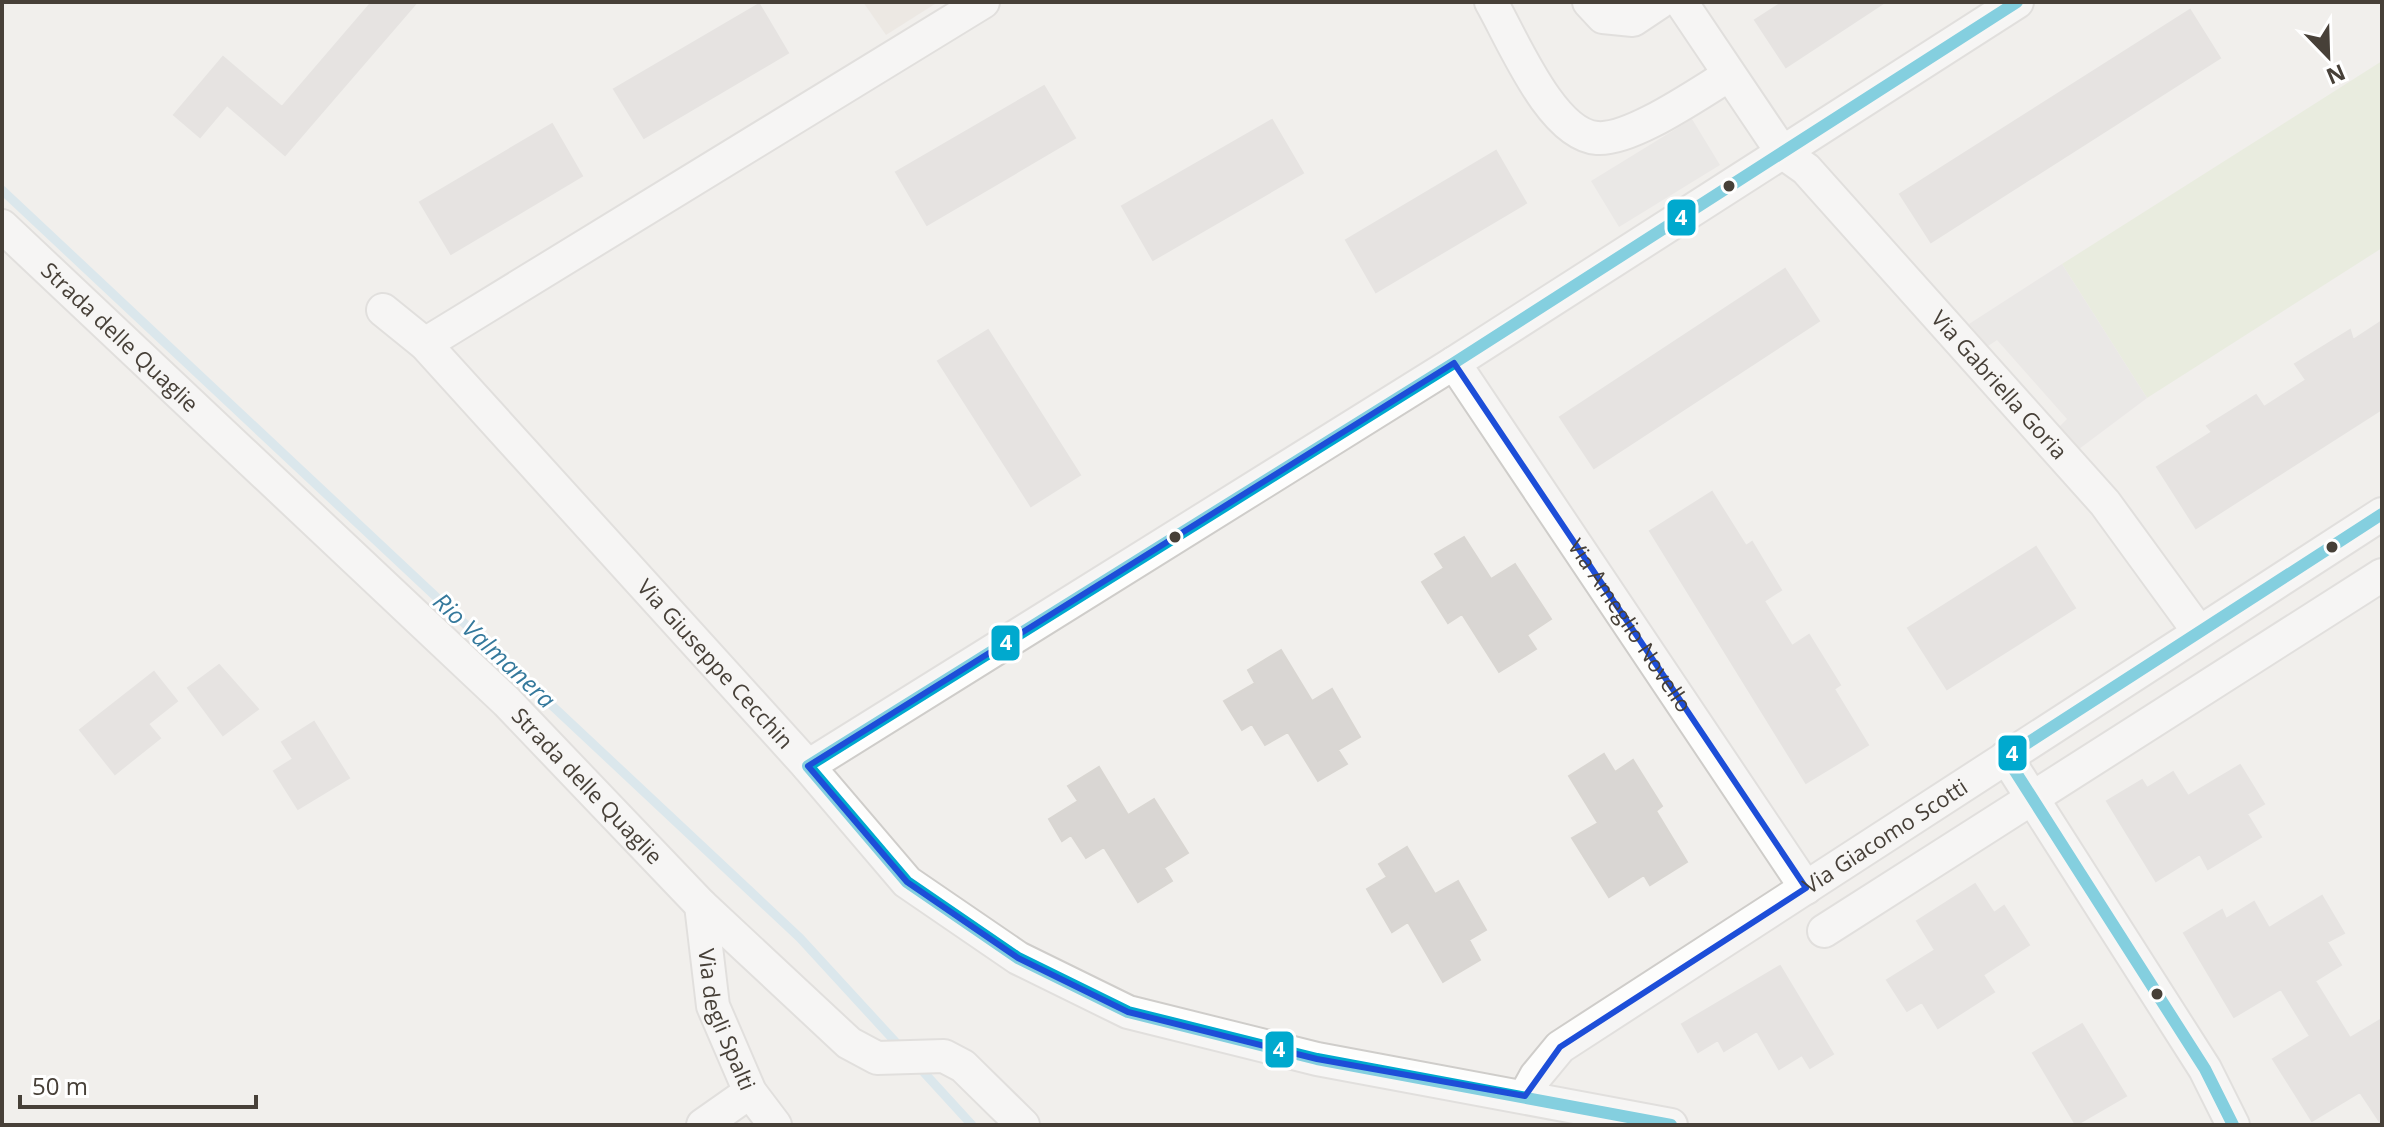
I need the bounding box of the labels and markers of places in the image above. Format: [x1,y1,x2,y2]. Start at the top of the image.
unlabelled marker [1721,178,1737,194]
unlabelled marker [1167,529,1183,545]
unlabelled marker [2324,539,2340,555]
unlabelled marker [2149,986,2165,1002]

